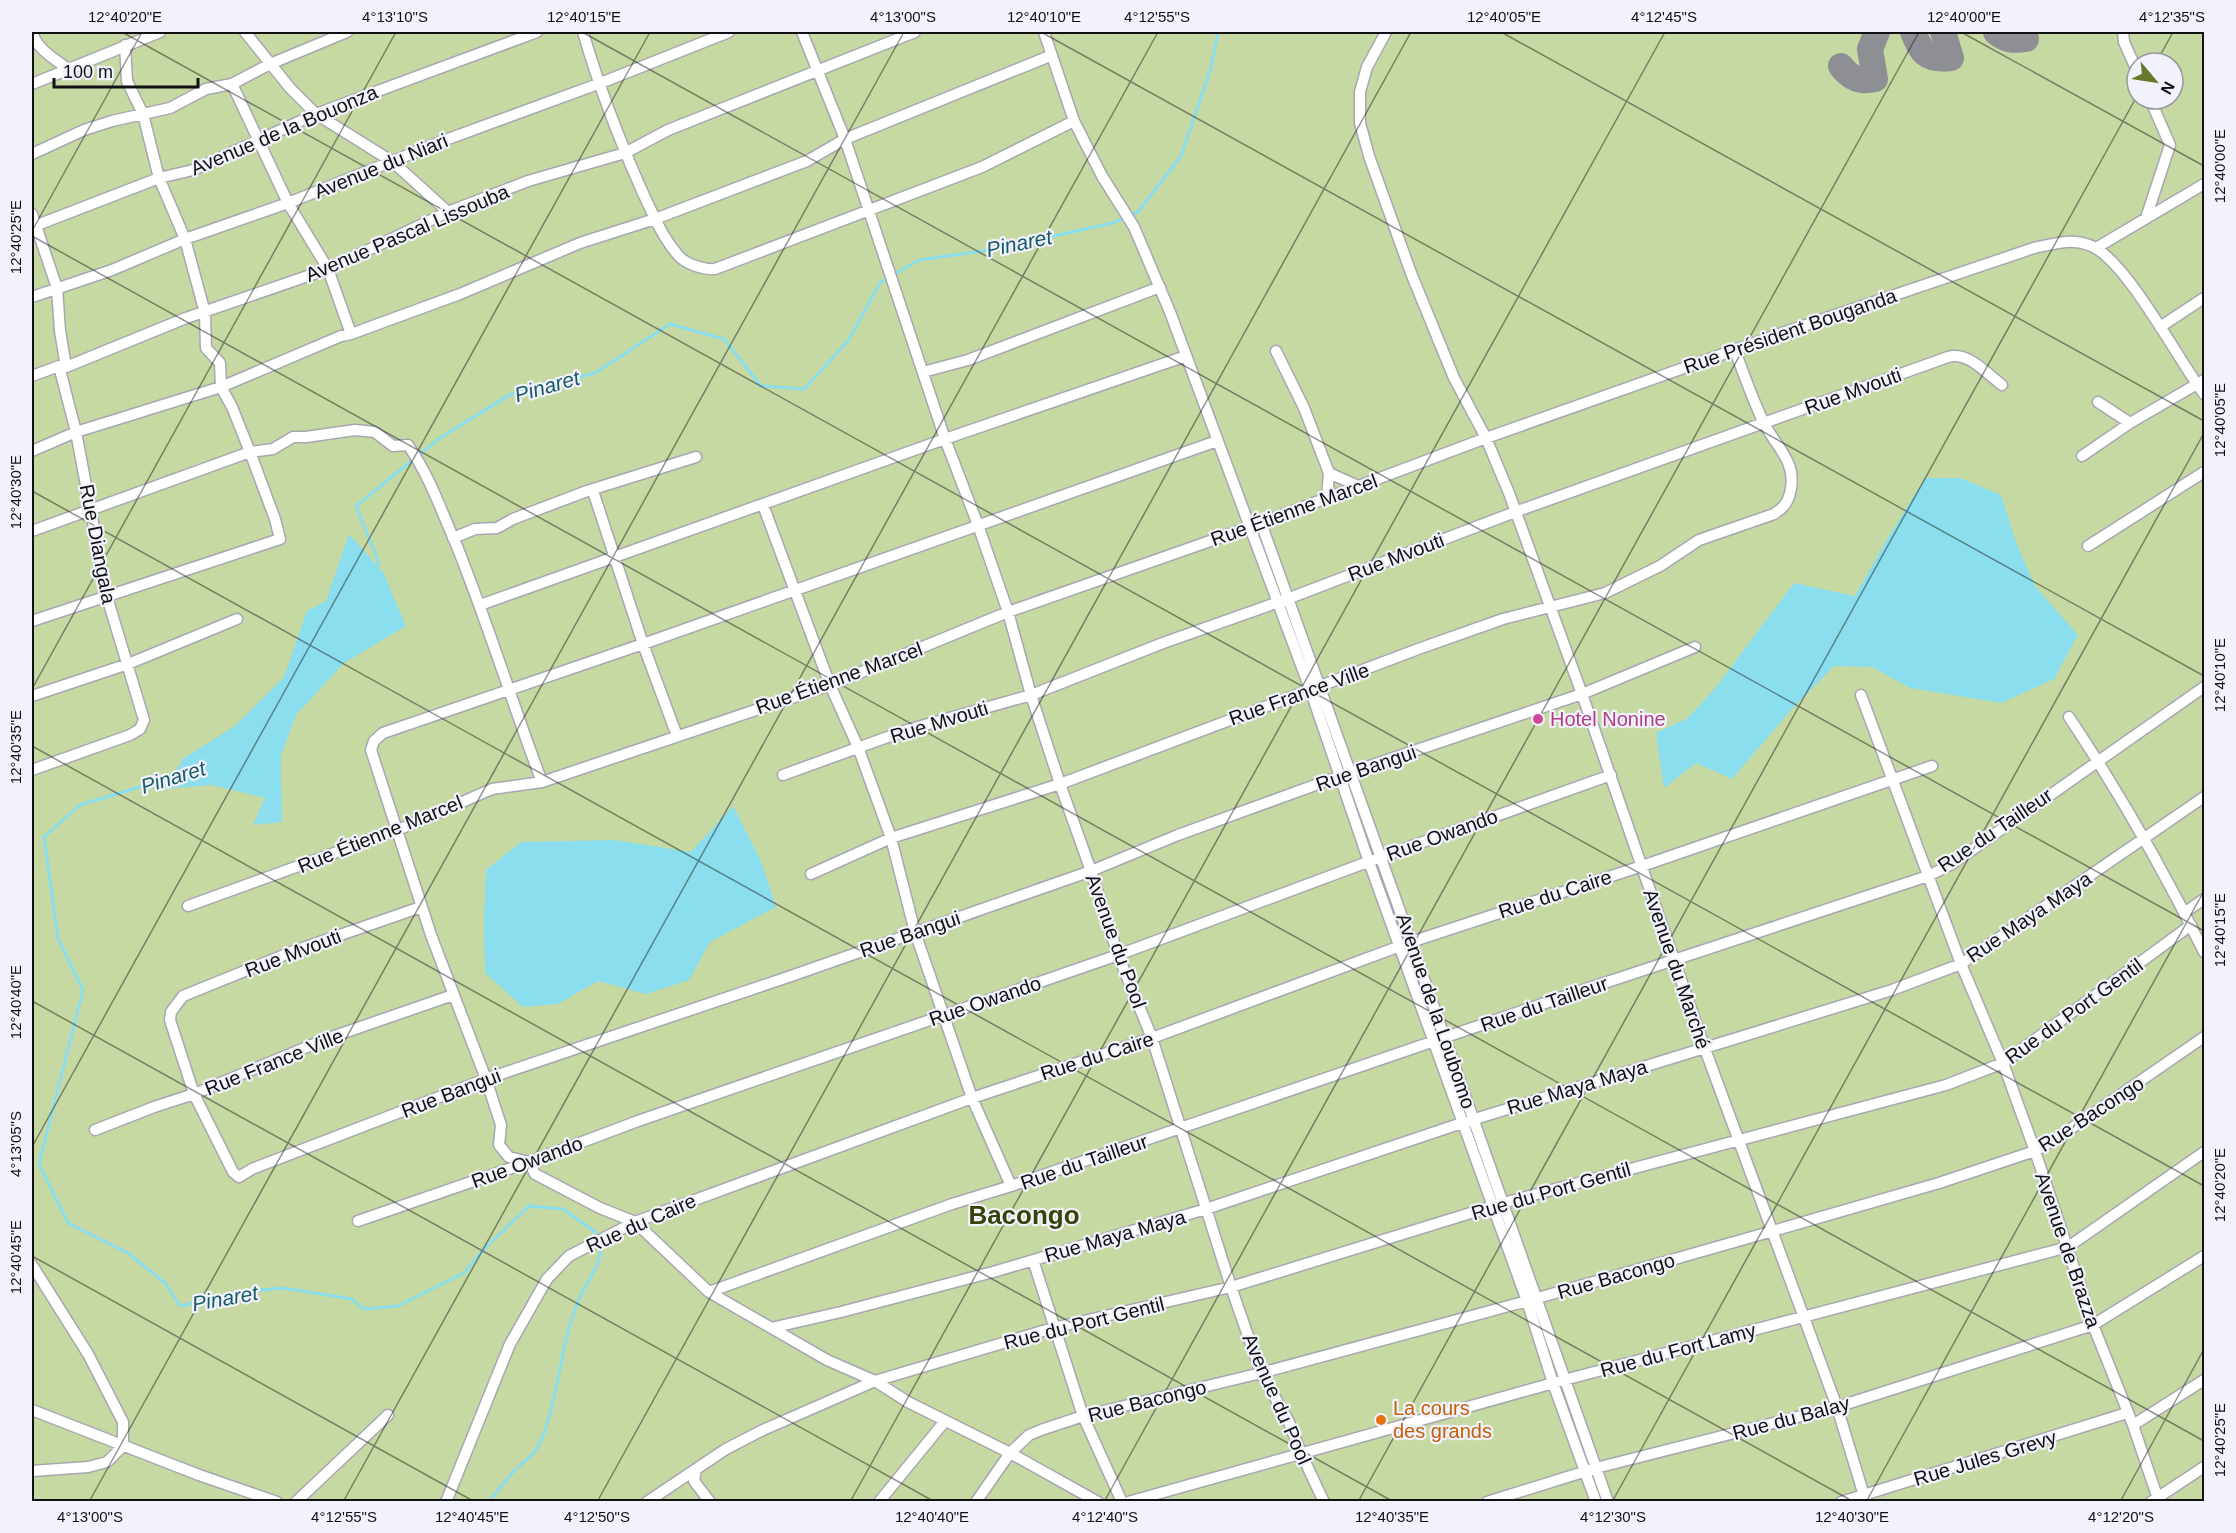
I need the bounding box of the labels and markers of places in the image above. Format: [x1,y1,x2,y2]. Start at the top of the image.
place label: Hotel Nonine [1550,708,1666,730]
marker: Hotel Nonine [1531,712,1545,726]
place label: La cours des grands [1393,1397,1492,1442]
marker: La cours des grands [1374,1413,1388,1427]

